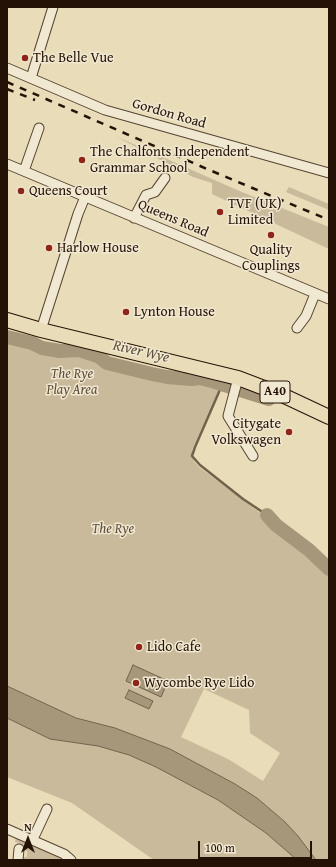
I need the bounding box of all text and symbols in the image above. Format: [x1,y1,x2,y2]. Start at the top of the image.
place label: The Belle Vue [33,50,114,66]
marker: The Belle Vue [20,53,30,63]
street label: Gordon Road [130,95,208,133]
place label: The Chalfonts Independent Grammar School [90,144,249,176]
marker: The Chalfonts Independent Grammar School [77,155,87,165]
place label: Queens Court [29,183,108,199]
marker: Queens Court [16,186,26,196]
place label: TVF (UK) Limited [228,196,281,228]
street label: Queens Road [135,197,211,241]
marker: TVF (UK) Limited [215,207,225,217]
marker: Quality Couplings [266,230,276,240]
place label: Harlow House [57,240,139,256]
place label: Quality Couplings [242,242,300,274]
marker: Harlow House [44,243,54,253]
place label: Lynton House [134,304,215,320]
marker: Lynton House [121,307,131,317]
water label: River Wye [111,337,171,367]
park label: The Rye Play Area [47,366,97,398]
road number: A40 [260,381,290,403]
place label: Citygate Volkswagen [211,416,281,448]
marker: Citygate Volkswagen [284,427,294,437]
park label: The Rye [92,521,134,537]
place label: Lido Cafe [147,639,201,655]
marker: Lido Cafe [134,642,144,652]
place label: Wycombe Rye Lido [144,675,254,691]
marker: Wycombe Rye Lido [131,678,141,688]
north arrow [8,819,48,859]
text: N [24,819,32,835]
scale bar [200,833,314,859]
text: 100 m [205,839,235,856]

